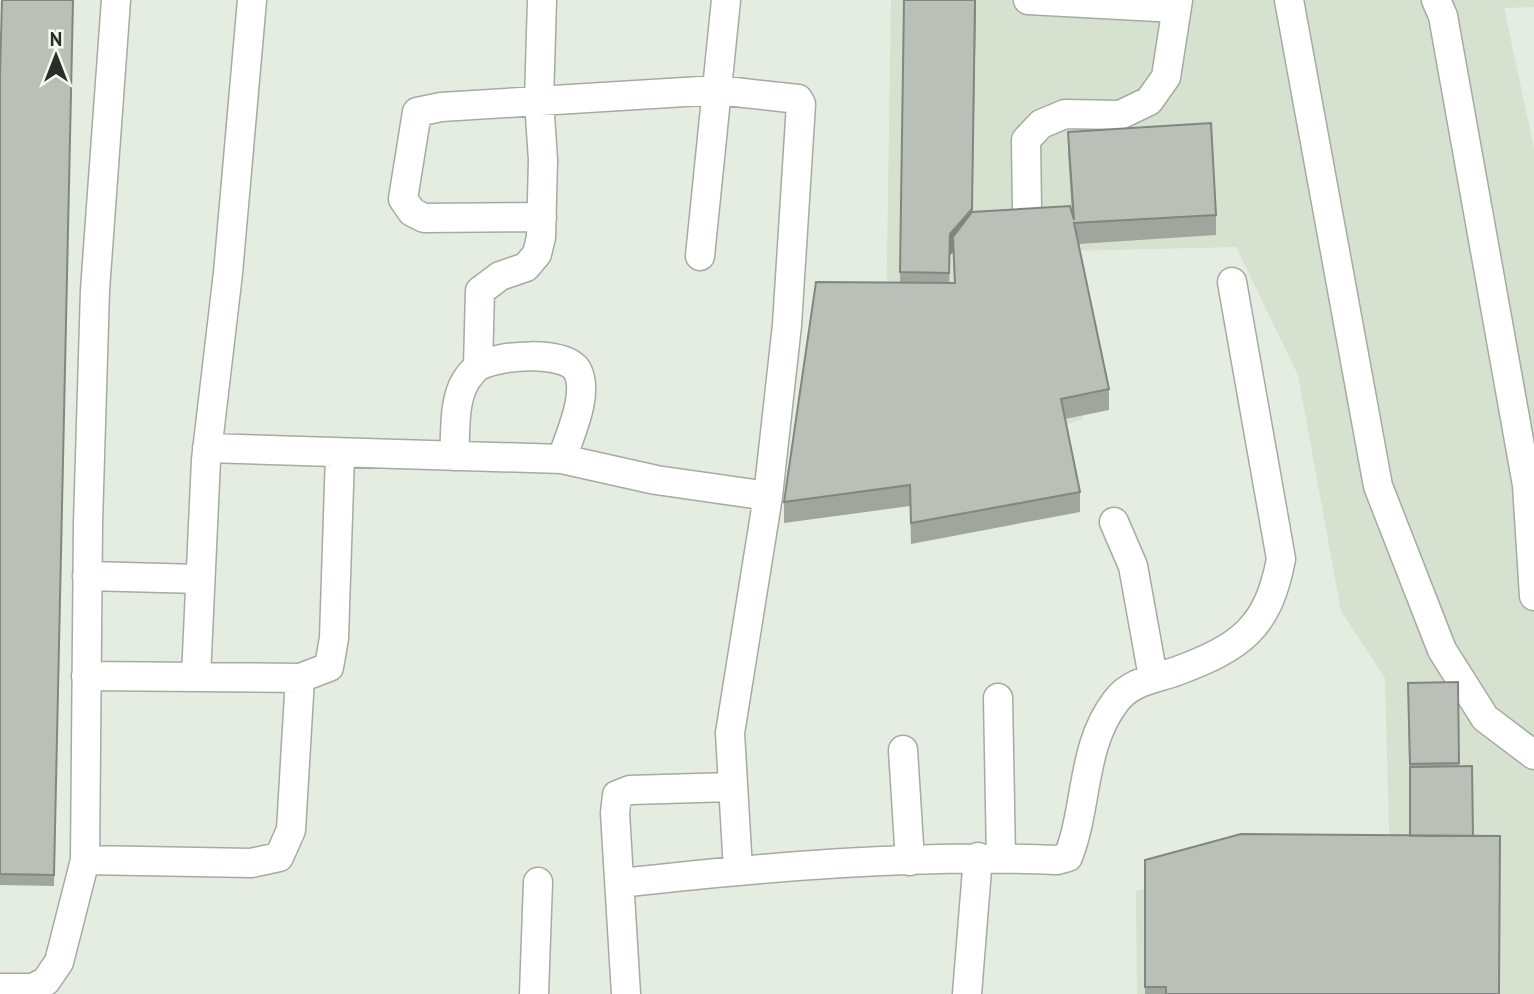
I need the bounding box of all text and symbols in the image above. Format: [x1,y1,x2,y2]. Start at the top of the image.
north arrow [21,21,91,91]
text: N [50,27,62,51]

